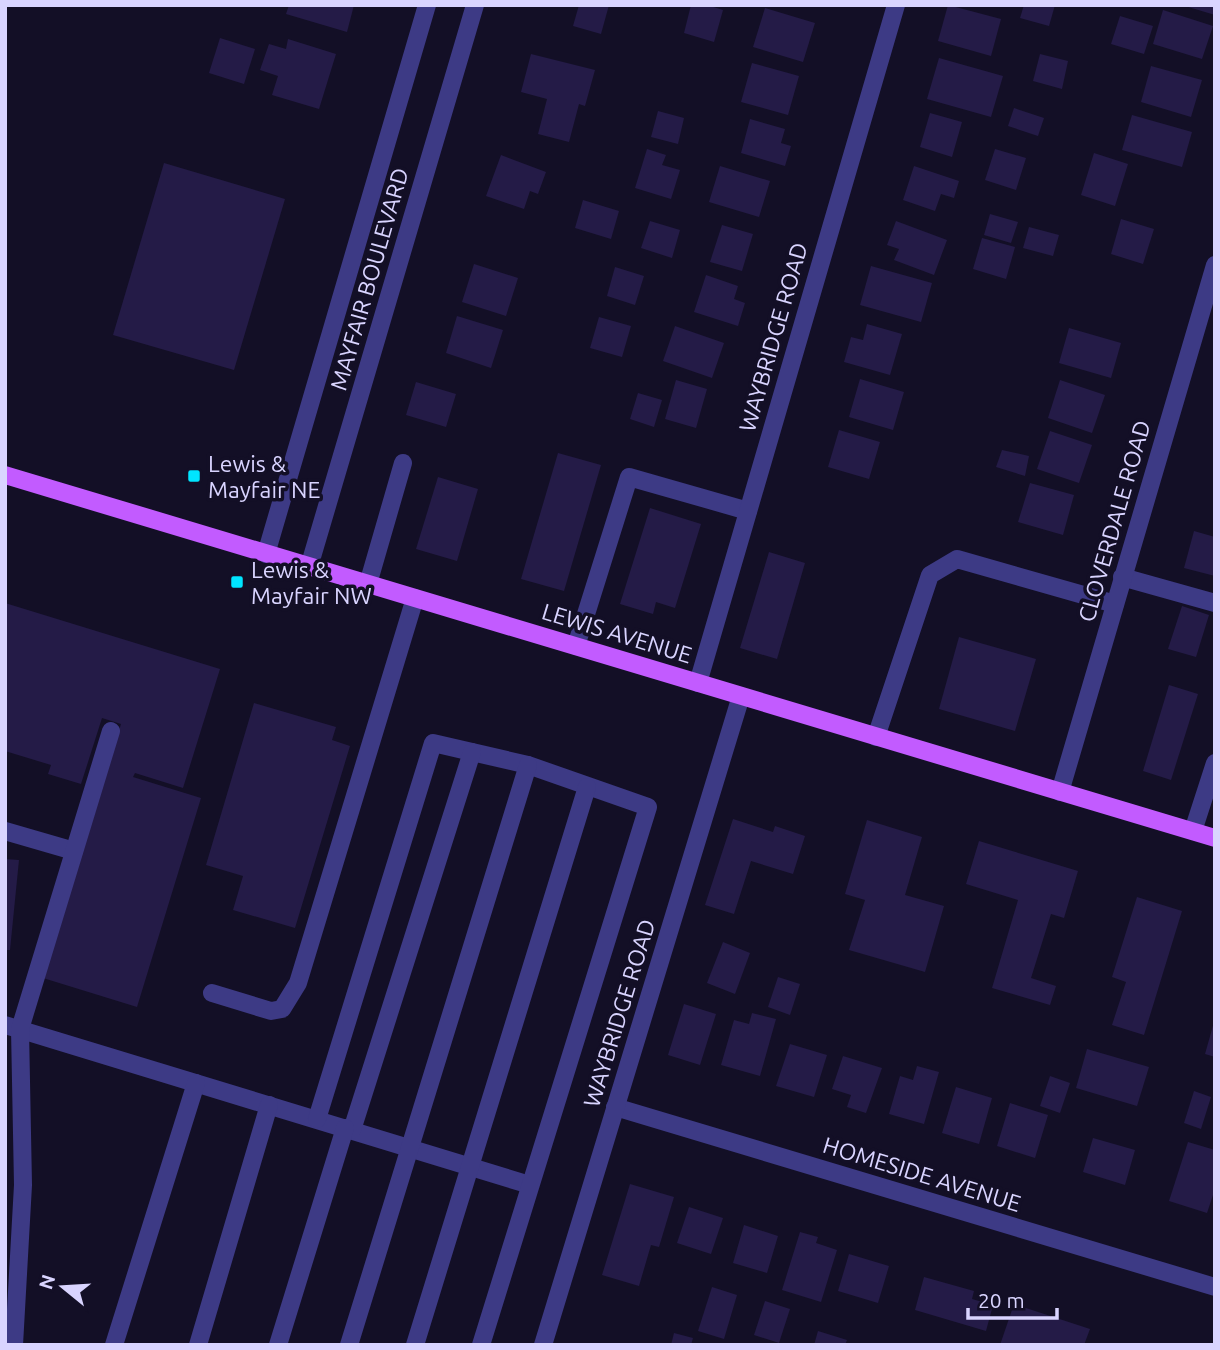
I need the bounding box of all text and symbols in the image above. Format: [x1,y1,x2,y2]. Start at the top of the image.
street label: MAYFAIR BOULEVARD [325,165,413,393]
street label: WAYBRIDGE ROAD [734,240,812,434]
street label: CLOVERDALE ROAD [1073,417,1155,625]
place label: Lewis & Mayfair NE [208,451,320,502]
marker: Lewis & Mayfair NE [186,468,202,484]
place label: Lewis & Mayfair NW [251,557,372,608]
marker: Lewis & Mayfair NW [229,574,245,590]
street label: LEWIS AVENUE [539,598,695,668]
street label: WAYBRIDGE ROAD [579,916,659,1110]
street label: HOMESIDE AVENUE [820,1132,1024,1216]
north arrow [28,1252,98,1322]
text: N [34,1272,59,1292]
scale bar [968,1276,1057,1320]
text: 20 m [978,1288,1025,1312]

